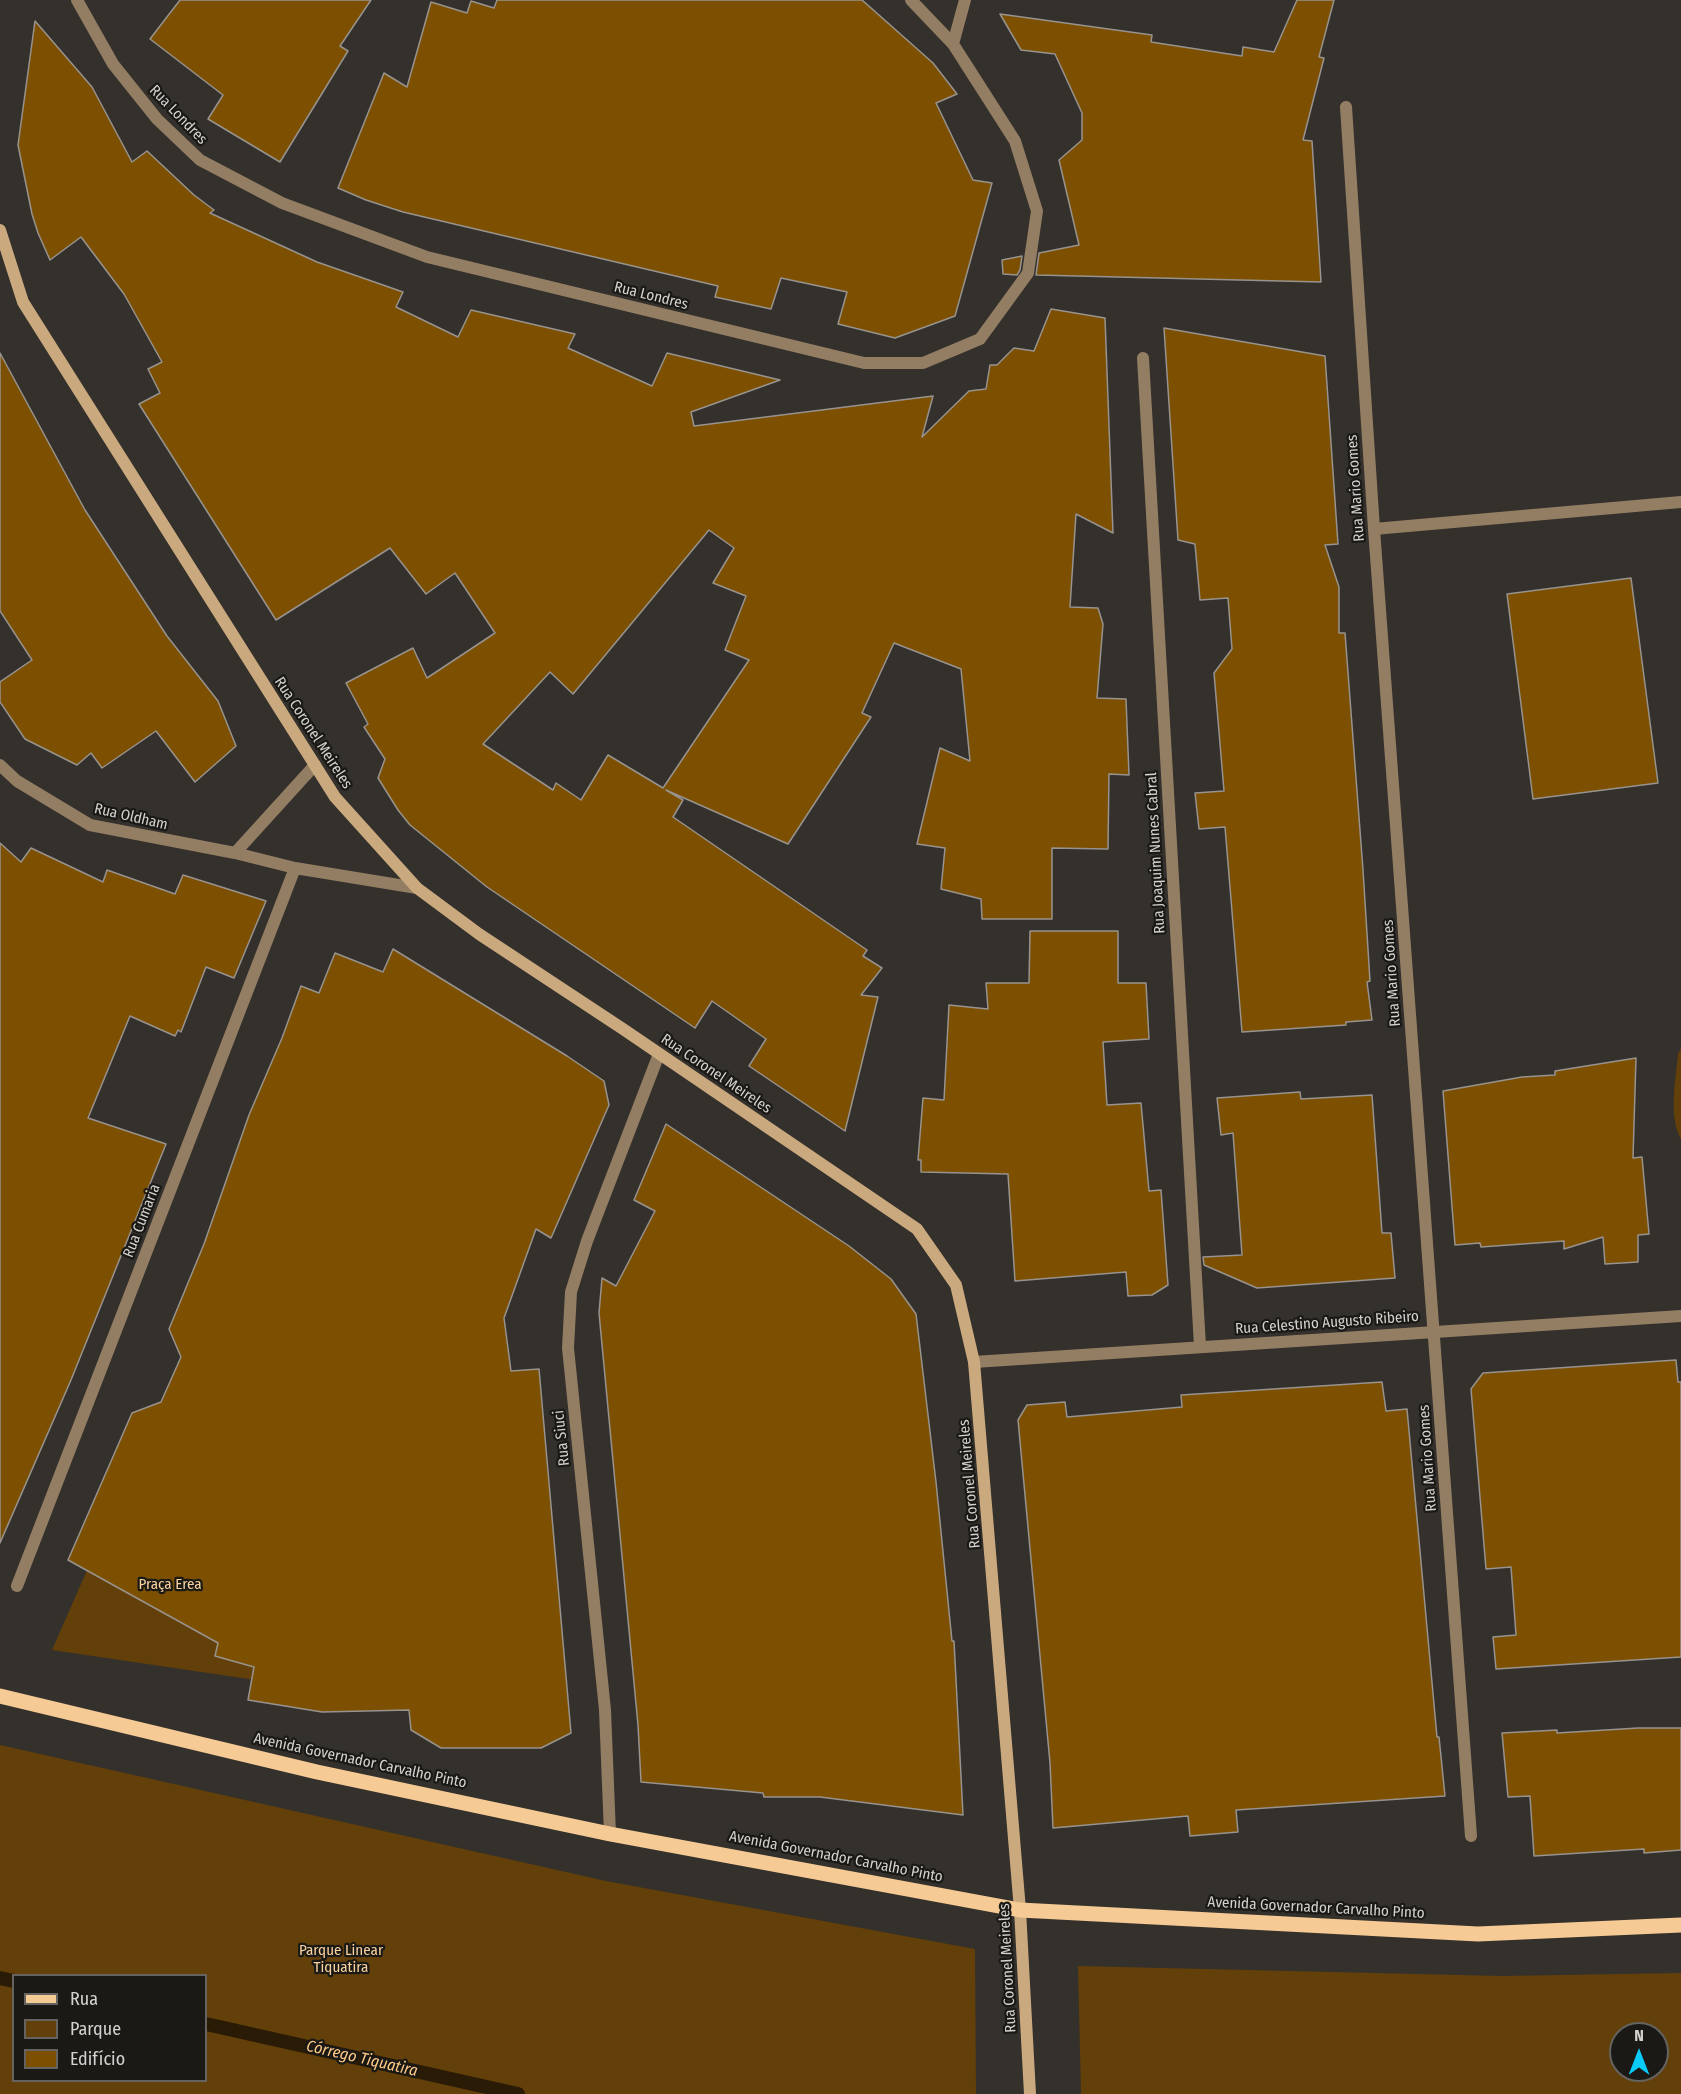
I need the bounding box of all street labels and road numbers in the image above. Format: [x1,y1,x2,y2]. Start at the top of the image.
street label: Rua Londres [145,82,211,148]
street label: Rua Londres [612,278,690,314]
street label: Rua Mario Gomes [1343,434,1369,542]
street label: Rua Coronel Meireles [270,674,356,792]
street label: Rua Joaquim Nunes Cabral [1143,772,1169,934]
street label: Rua Oldham [92,800,170,834]
street label: Rua Mario Gomes [1379,919,1405,1027]
street label: Rua Coronel Meireles [657,1030,775,1118]
street label: Rua Cumaria [120,1182,164,1260]
street label: Rua Celestino Augusto Ribeiro [1235,1308,1419,1338]
street label: Rua Mario Gomes [1415,1404,1441,1512]
street label: Rua Siuci [550,1409,574,1467]
street label: Rua Coronel Meireles [955,1419,985,1549]
street label: Avenida Governador Carvalho Pinto [252,1730,468,1792]
street label: Avenida Governador Carvalho Pinto [728,1827,944,1887]
street label: Avenida Governador Carvalho Pinto [1207,1893,1425,1923]
street label: Rua Coronel Meireles [996,1903,1020,2033]

